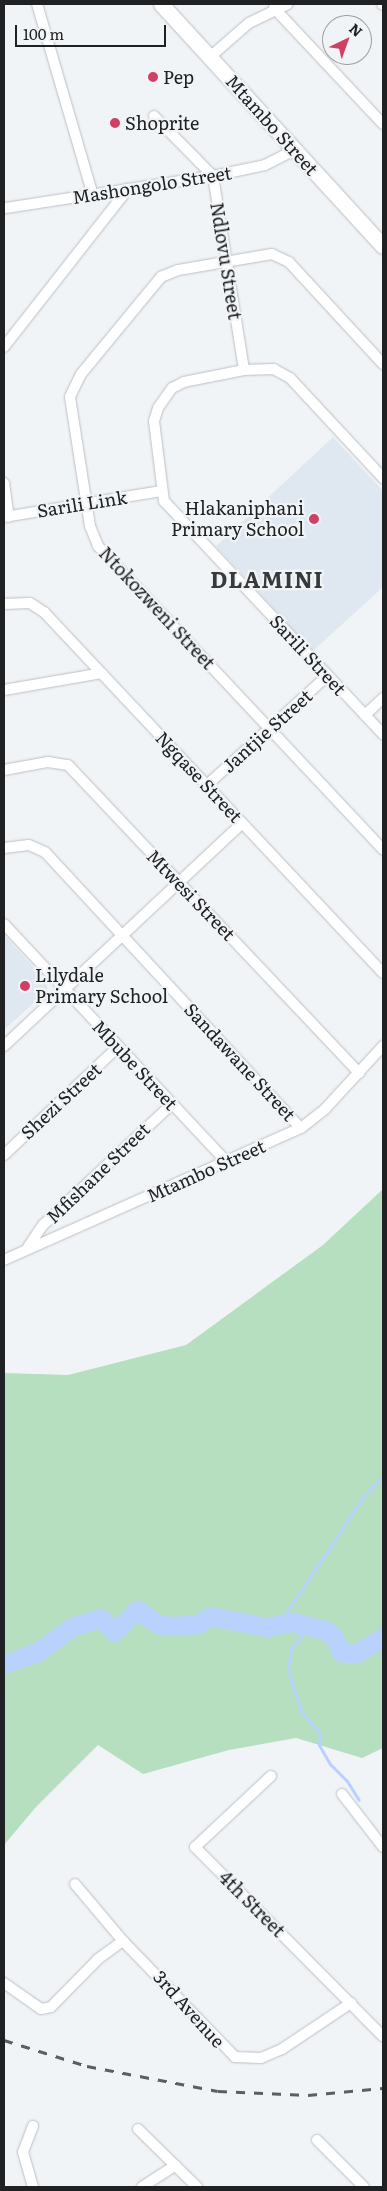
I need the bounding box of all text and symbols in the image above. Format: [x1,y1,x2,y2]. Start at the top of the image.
scale bar [18,15,169,47]
north arrow [322,15,372,65]
text: N [345,18,367,41]
text: 100 m [23,22,64,45]
place label: Pep [163,66,194,88]
street label: Mtambo Street [221,70,323,180]
marker: Pep [147,71,159,83]
place label: Shoprite [125,112,199,134]
marker: Shoprite [109,117,121,129]
street label: Mashongolo Street [71,162,233,208]
street label: Ndlovu Street [206,201,246,321]
street label: Sarili Link [36,486,128,522]
place label: Hlakaniphani Primary School [171,498,304,540]
marker: Hlakaniphani Primary School [308,513,320,525]
street label: Ntokozweni Street [95,542,219,674]
district label: DLAMINI [209,566,325,592]
street label: Sarili Street [265,610,351,700]
street label: Jantjie Street [218,685,316,777]
street label: Ngqase Street [151,727,247,827]
street label: Mtwesi Street [142,845,240,945]
place label: Lilydale Primary School [35,965,168,1008]
marker: Lilydale Primary School [19,980,31,992]
street label: Sandawane Street [180,999,300,1125]
street label: Mbube Street [88,1016,182,1114]
street label: Shezi Street [16,1058,106,1144]
street label: Mfishane Street [42,1118,154,1228]
street label: Mtambo Street [143,1135,269,1207]
street label: 4th Street [215,1867,289,1941]
street label: 3rd Avenue [149,1966,229,2052]

